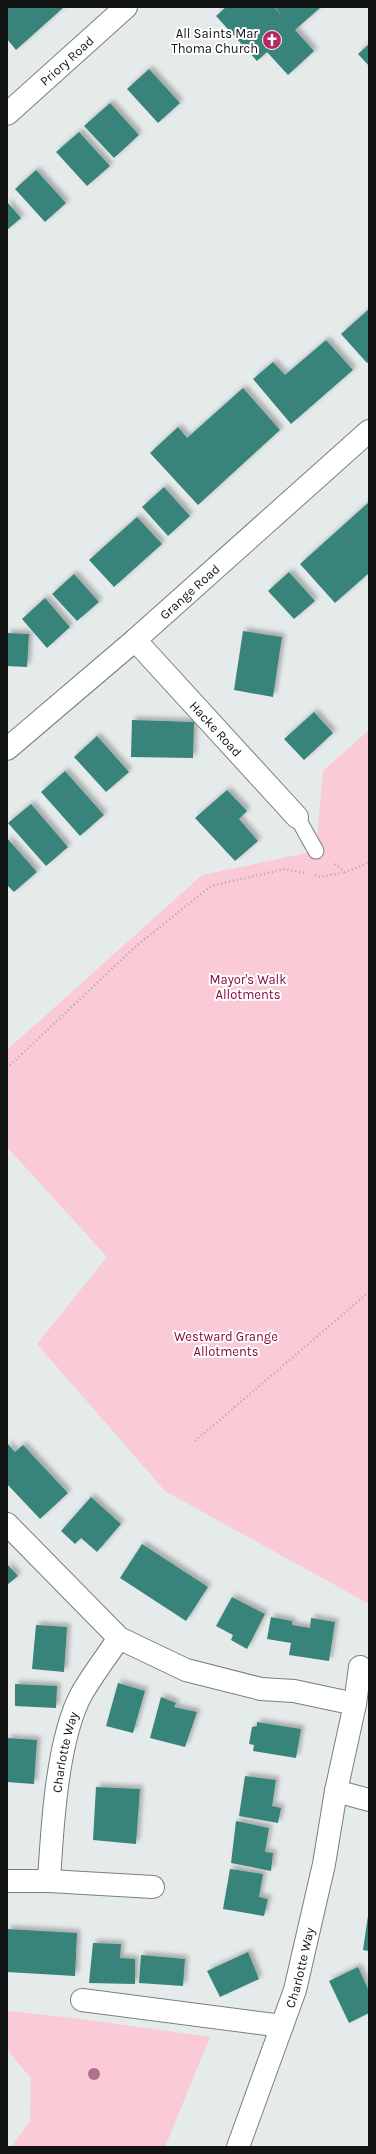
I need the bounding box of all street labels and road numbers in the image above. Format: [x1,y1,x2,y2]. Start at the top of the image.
street label: Priory Road [37,33,97,89]
street label: Grange Road [157,561,223,622]
street label: Hacke Road [187,698,245,760]
street label: Charlotte Way [49,1710,81,1794]
street label: Charlotte Way [282,1926,317,2010]

